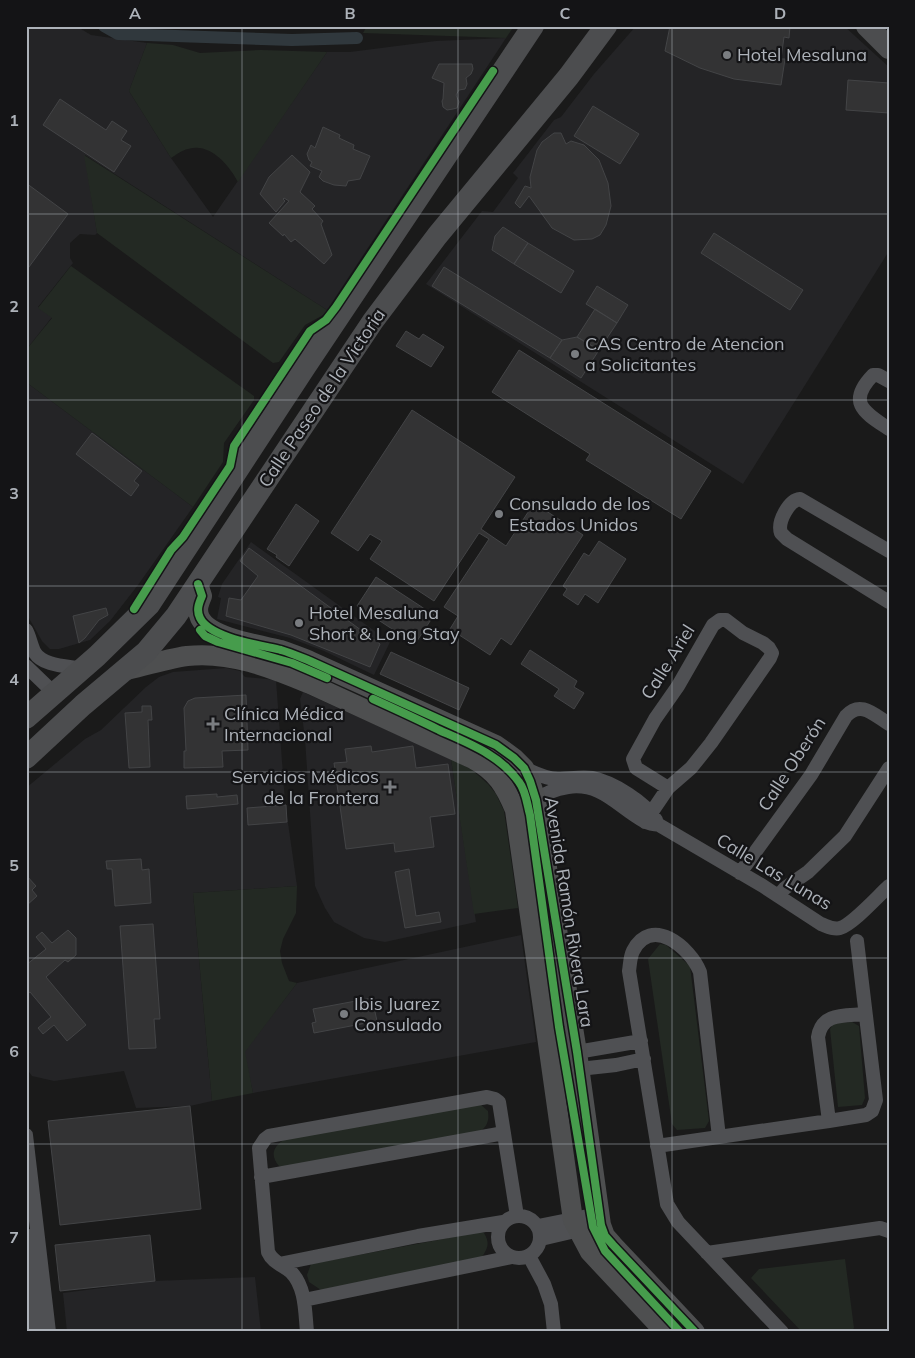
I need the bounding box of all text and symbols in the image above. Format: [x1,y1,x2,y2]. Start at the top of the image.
text: A [129,3,141,23]
text: B [344,3,356,23]
text: C [560,3,571,23]
text: D [774,3,786,23]
place label: Hotel Mesaluna [737,43,867,66]
marker: Hotel Mesaluna [721,49,733,61]
text: 1 [9,110,19,130]
text: 2 [9,296,19,316]
street label: Calle Paseo de la Victoria [253,304,390,491]
place label: CAS Centro de Atencion a Solicitantes [585,332,785,376]
marker: CAS Centro de Atencion a Solicitantes [569,348,581,360]
text: 3 [9,483,19,503]
place label: Consulado de los Estados Unidos [509,492,651,536]
marker: Consulado de los Estados Unidos [493,508,505,520]
place label: Hotel Mesaluna Short & Long Stay [309,601,460,645]
marker: Hotel Mesaluna Short & Long Stay [293,617,305,629]
street label: Calle Ariel [636,620,700,703]
text: 4 [9,669,19,689]
place label: Clínica Médica Internacional [224,702,344,746]
street label: Calle Oberón [753,712,831,815]
marker: Clínica Médica Internacional [206,717,220,731]
place label: Servicios Médicos de la Frontera [232,765,379,809]
marker: Servicios Médicos de la Frontera [383,780,397,794]
street label: Avenida Ramón Rivera Lara [540,795,599,1029]
street label: Calle Las Lunas [712,828,836,915]
text: 5 [9,855,19,875]
place label: Ibis Juarez Consulado [354,992,442,1036]
marker: Ibis Juarez Consulado [338,1008,350,1020]
text: 6 [9,1041,19,1061]
text: 7 [9,1227,19,1247]

